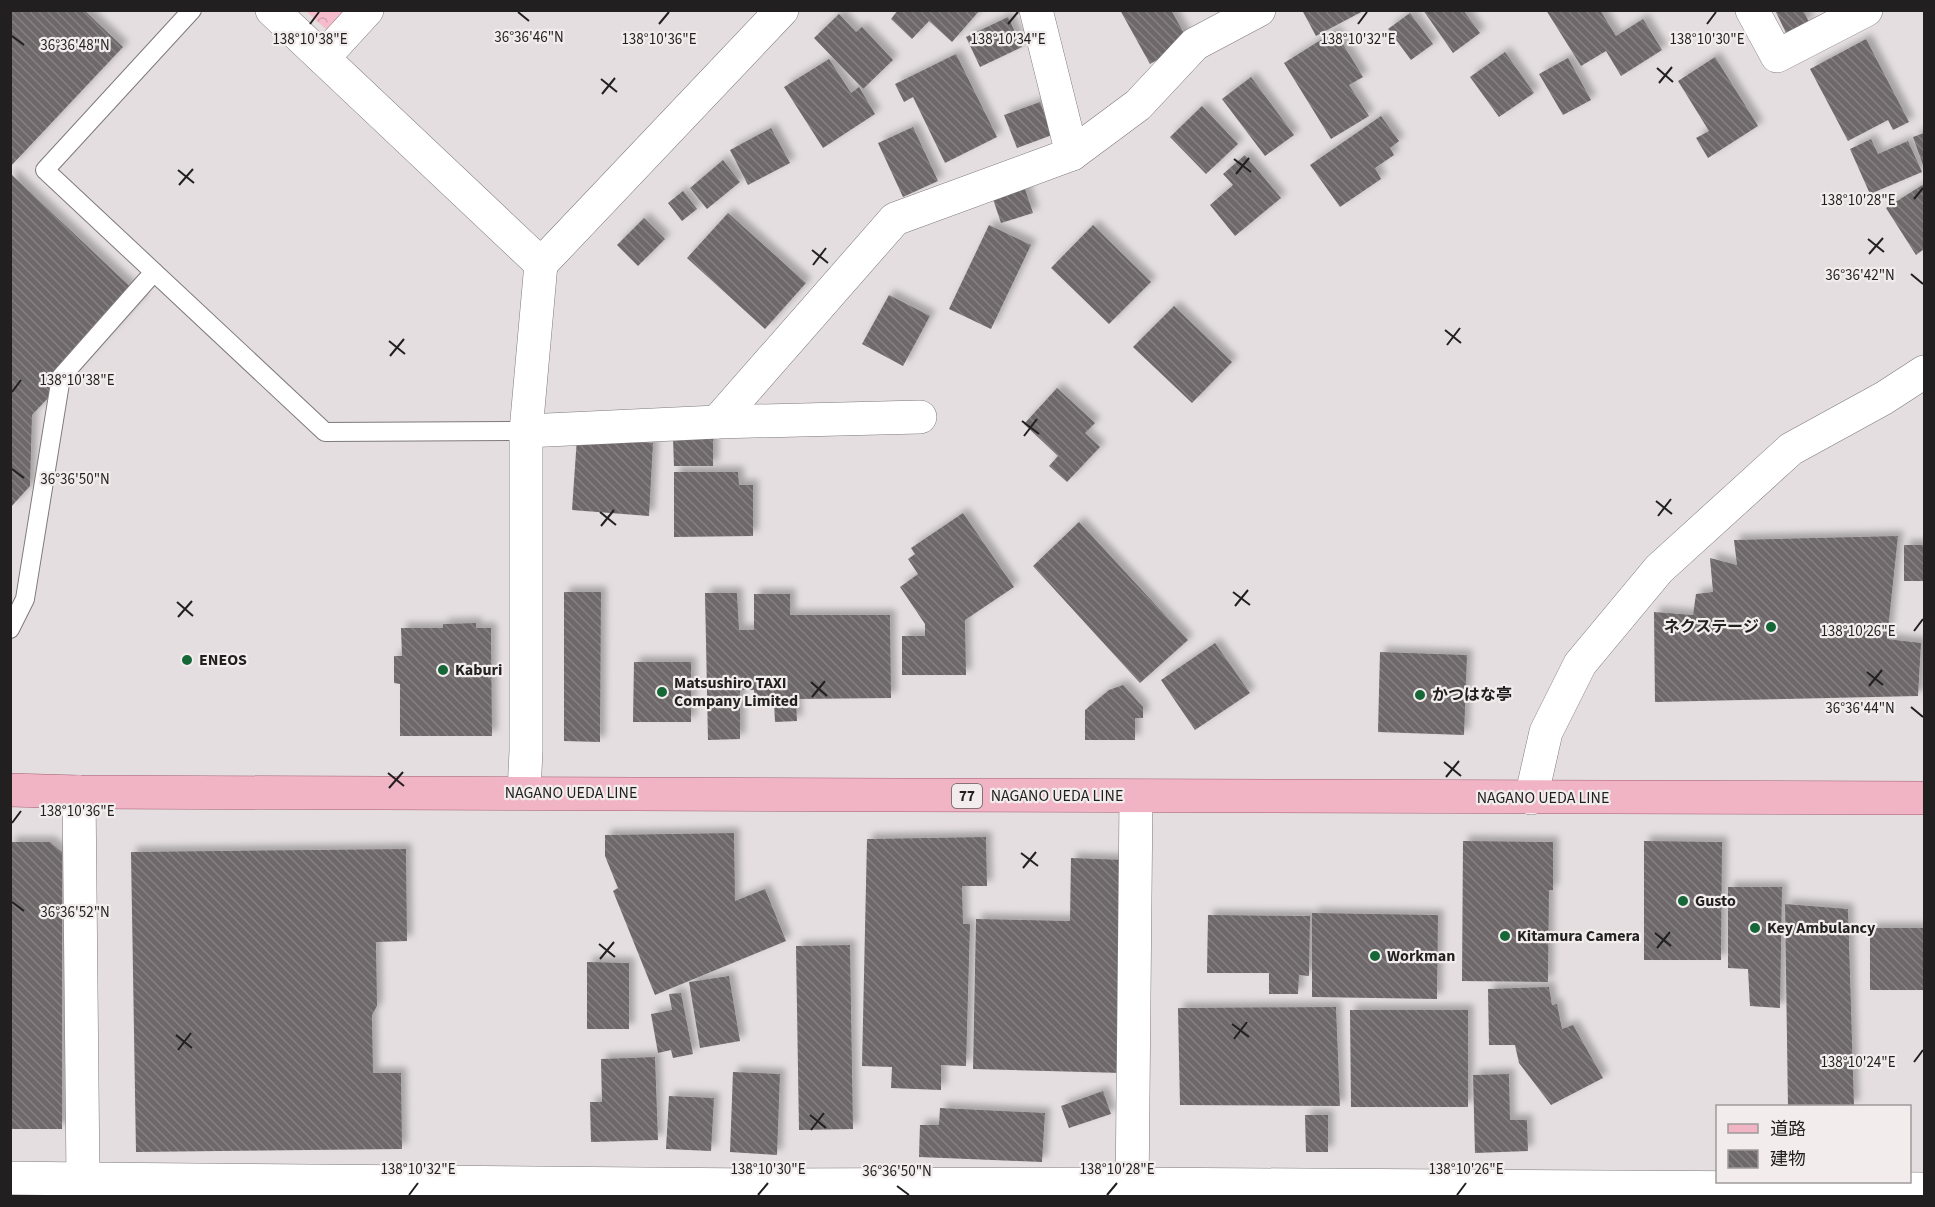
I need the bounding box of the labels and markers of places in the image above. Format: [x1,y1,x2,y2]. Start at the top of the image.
place label: ネクステージ [1664,616,1759,638]
marker: ネクステージ [1764,620,1778,634]
place label: ENEOS [199,649,247,671]
marker: ENEOS [180,653,194,667]
place label: Kaburi [455,659,502,681]
marker: Kaburi [436,663,450,677]
place label: Matsushiro TAXI Company Limited [674,672,798,712]
place label: かつはな亭 [1432,684,1512,706]
marker: Matsushiro TAXI Company Limited [655,685,669,699]
marker: かつはな亭 [1413,688,1427,702]
place label: Gusto [1695,890,1736,912]
marker: Gusto [1676,894,1690,908]
place label: Key Ambulancy [1767,917,1876,939]
marker: Key Ambulancy [1748,921,1762,935]
place label: Kitamura Camera [1517,925,1640,947]
marker: Kitamura Camera [1498,929,1512,943]
place label: Workman [1387,945,1455,967]
marker: Workman [1368,949,1382,963]

